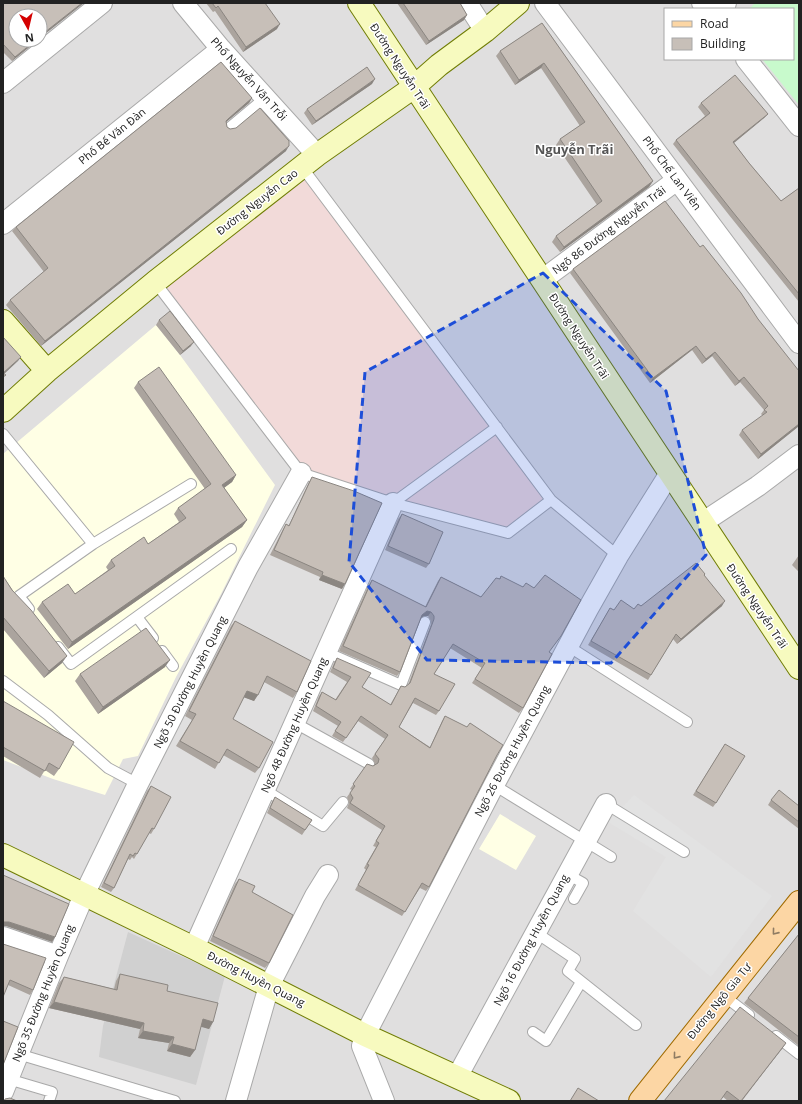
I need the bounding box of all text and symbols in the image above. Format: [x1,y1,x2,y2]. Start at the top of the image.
north arrow [8,8,48,48]
legend [664,8,794,60]
text: Road [700,15,729,32]
street label: Đường Nguyễn Trãi [367,20,434,111]
text: N [24,30,35,46]
street label: Phố Nguyễn Văn Trỗi [208,34,291,124]
text: Building [700,35,746,52]
street label: Phố Bế Văn Đàn [75,104,148,167]
street label: Phố Chế Lan Viên [640,133,705,213]
district label: Nguyễn Trãi [535,140,613,158]
street label: Đường Nguyễn Cao [213,165,301,238]
street label: Ngõ 86 Đường Nguyễn Trãi [549,182,669,277]
street label: Đường Nguyễn Trãi [546,290,613,381]
street label: Đường Nguyễn Trãi [723,560,791,651]
street label: Ngõ 50 Đường Huyền Quang [150,613,230,751]
street label: Ngõ 48 Đường Huyền Quang [257,655,330,795]
street label: Ngõ 26 Đường Huyền Quang [470,682,553,819]
street label: Ngõ 16 Đường Huyền Quang [489,871,572,1008]
street label: Ngõ 35 Đường Huyền Quang [8,922,77,1064]
one-way arrow [772,928,779,935]
street label: Đường Huyền Quang [205,947,308,1010]
street label: Đường Ngô Gia Tự [683,959,755,1042]
one-way arrow [674,1051,681,1058]

